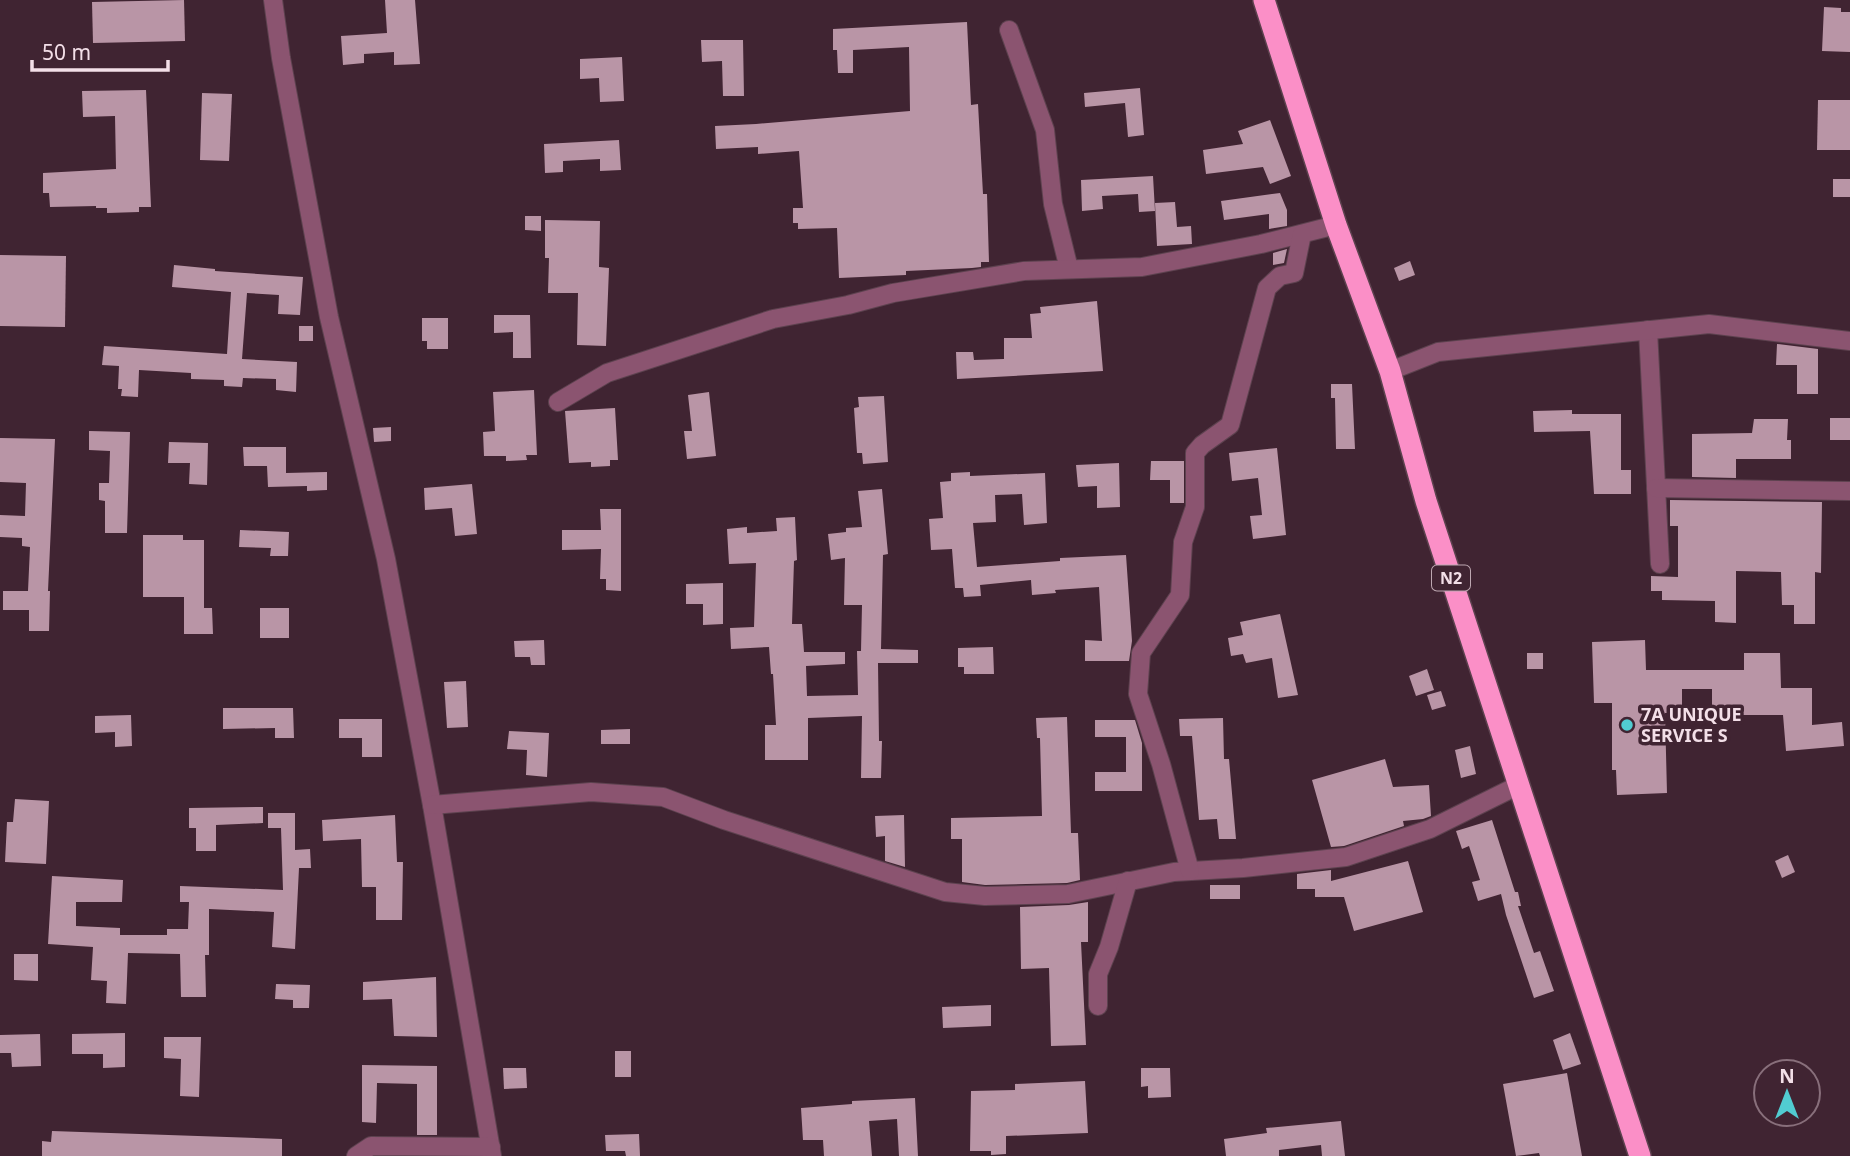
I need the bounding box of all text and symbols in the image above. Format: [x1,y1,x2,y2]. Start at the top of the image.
scale bar [32,28,168,72]
text: 50 m [42,38,91,66]
road number: N2 [1432,566,1470,590]
place label: 7A UNIQUE SERVICE S [1641,702,1742,747]
marker: 7A UNIQUE SERVICE S [1619,717,1635,733]
north arrow [1752,1058,1822,1128]
text: N [1779,1063,1795,1089]

